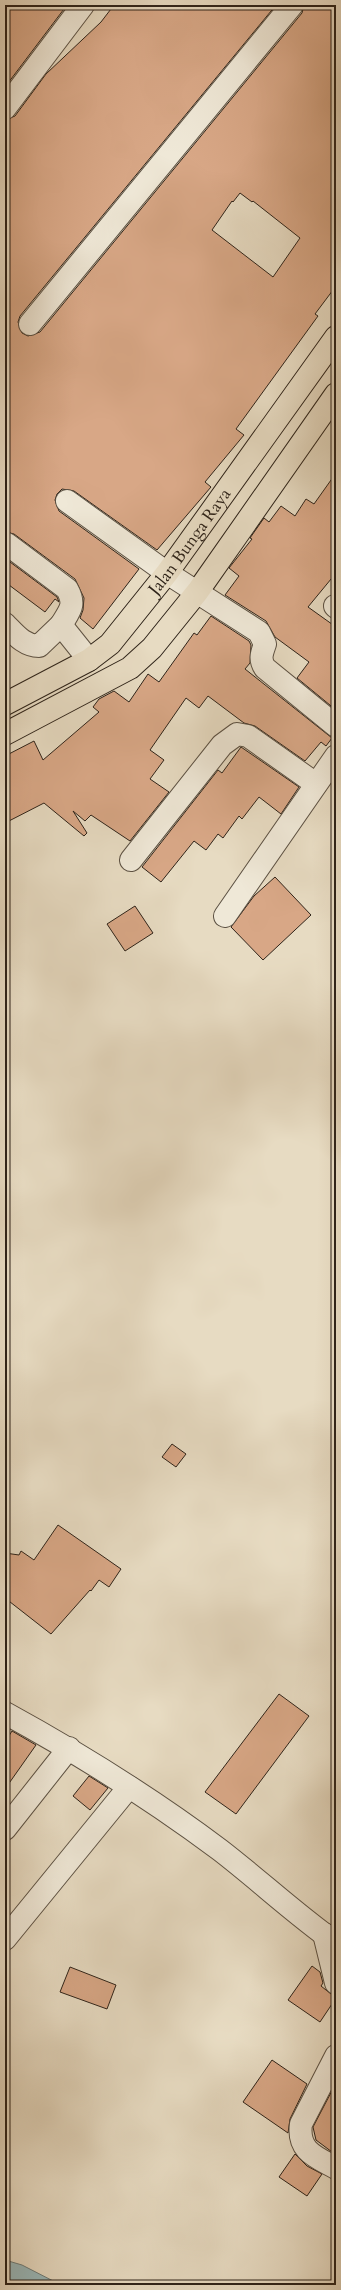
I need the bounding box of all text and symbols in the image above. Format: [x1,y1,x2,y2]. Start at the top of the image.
street label: Jalan Bunga Raya [141,483,236,602]

